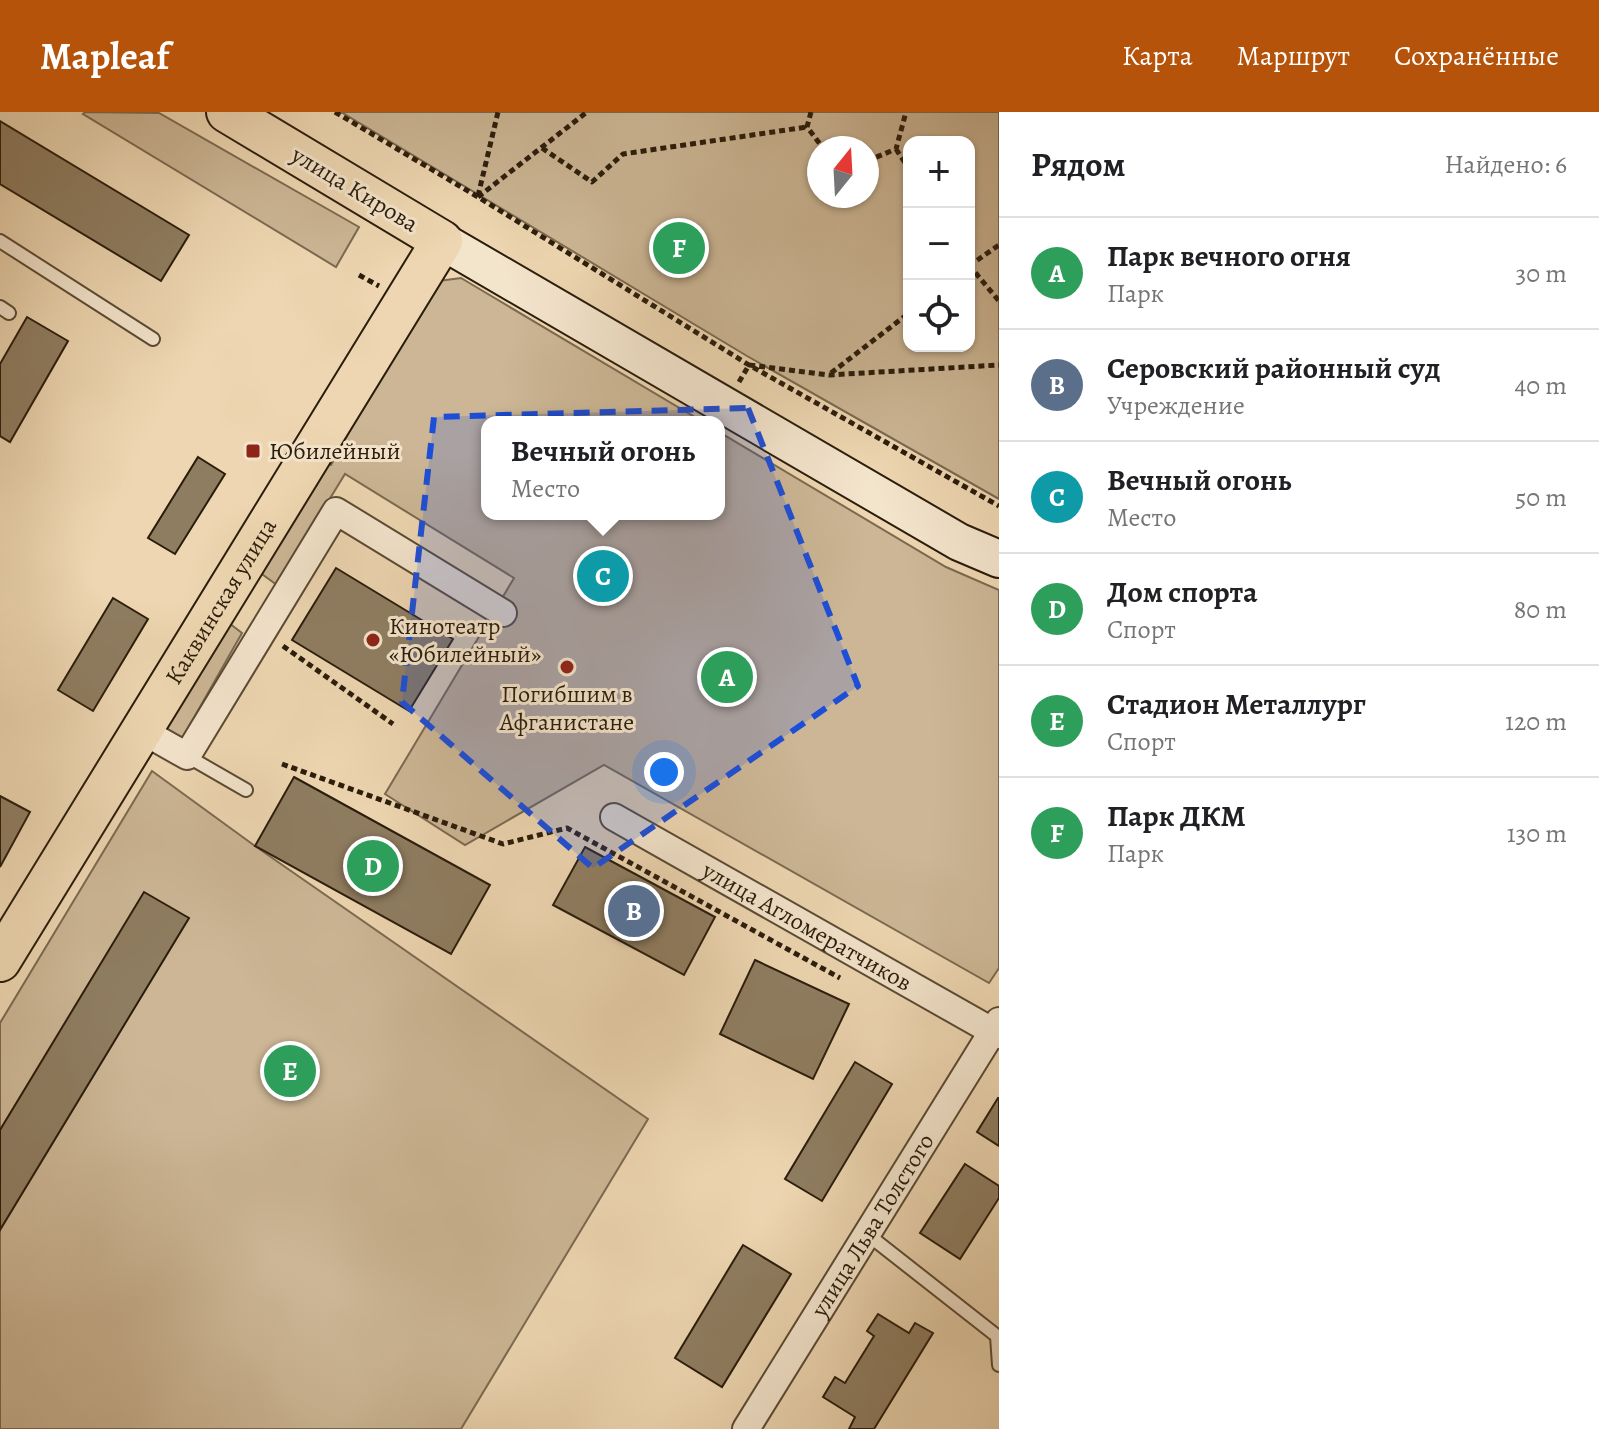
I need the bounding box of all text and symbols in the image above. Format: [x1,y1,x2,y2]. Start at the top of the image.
text: Mapleaf [40,30,169,82]
text: Карта [1122,37,1193,75]
text: Маршрут [1237,37,1350,75]
text: Сохранённые [1394,37,1559,75]
north arrow [807,136,879,208]
map controls [903,136,975,352]
button: + [903,136,975,208]
street label: улица Кирова [285,138,424,239]
text: Рядом [1031,141,1125,188]
text: Найдено: 6 [1444,147,1567,182]
button: − [903,208,975,280]
pin: F [653,218,705,278]
text: Парк вечного огня [1107,236,1351,276]
text: A [1049,256,1065,291]
text: 30 m [1516,256,1567,291]
text: Парк [1107,276,1164,311]
button: locate [903,280,975,352]
text: Серовский районный суд [1107,348,1441,388]
text: B [1049,368,1065,403]
text: 40 m [1515,368,1567,403]
text: Учреждение [1107,388,1245,423]
popup [481,416,725,520]
text: Вечный огонь [511,431,695,471]
place label: Юбилейный [269,435,401,467]
marker: Юбилейный [244,442,262,460]
text: Вечный огонь [1107,460,1291,500]
text: Место [511,471,580,506]
text: C [1049,480,1065,515]
text: 50 m [1515,480,1567,515]
text: Место [1107,500,1176,535]
street label: Каквинская улица [158,512,284,690]
pin: C [577,546,629,606]
text: Дом спорта [1107,572,1258,612]
text: D [1048,592,1066,627]
text: 80 m [1514,592,1567,627]
place label: Кинотеатр «Юбилейный» [389,610,541,670]
text: Спорт [1107,612,1176,647]
marker: Кинотеатр «Юбилейный» [364,631,382,649]
pin: A [701,647,753,707]
marker: Погибшим в Афганистане [558,658,576,676]
place label: Погибшим в Афганистане [499,678,634,738]
text: Стадион Металлург [1107,684,1366,724]
text: E [1049,704,1065,739]
text: 120 m [1505,704,1567,739]
text: Спорт [1107,724,1176,759]
your location [644,752,684,792]
text: Парк ДКМ [1107,796,1246,836]
text: F [1050,816,1064,851]
text: 130 m [1507,816,1567,851]
pin: D [347,836,399,896]
text: Парк [1107,836,1164,871]
street label: улица Агломератчиков [696,854,918,999]
pin: B [608,881,660,941]
pin: E [264,1041,316,1101]
street label: улица Льва Толстого [803,1127,942,1324]

